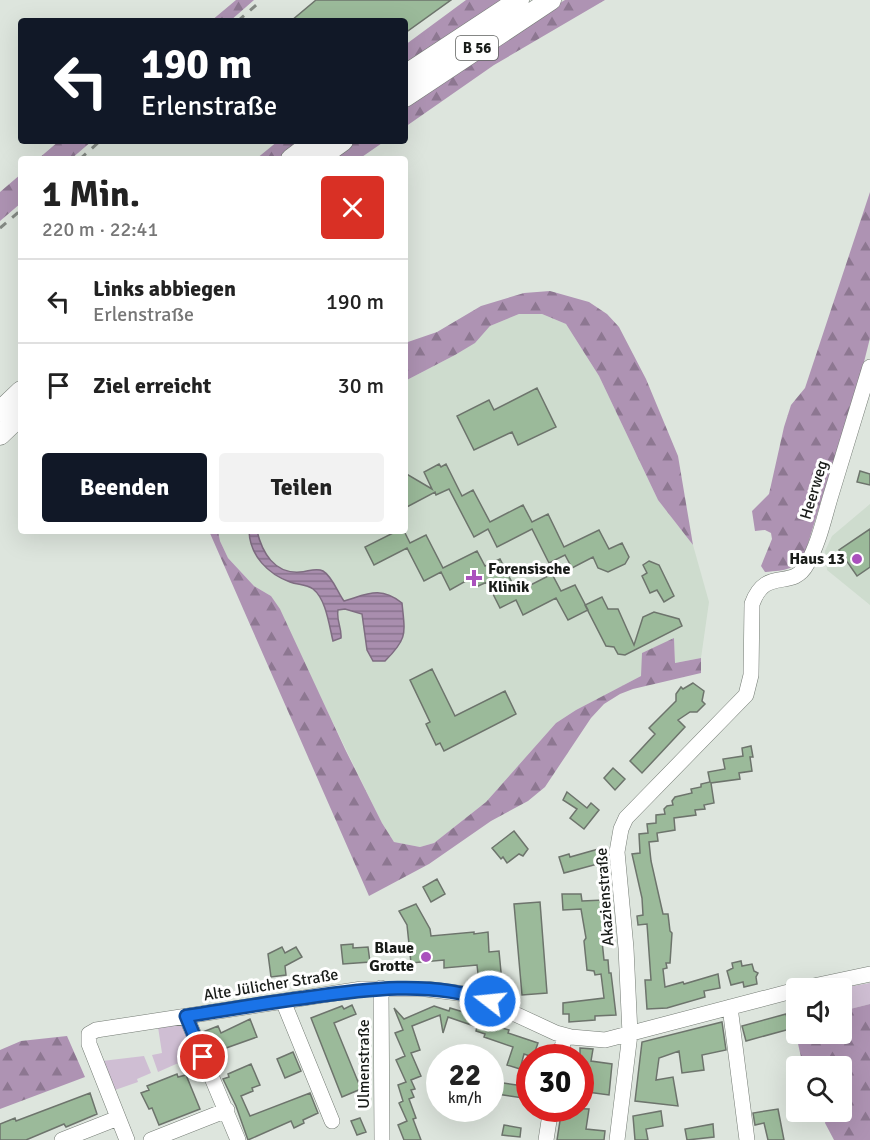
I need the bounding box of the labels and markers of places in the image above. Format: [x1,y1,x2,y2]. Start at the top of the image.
place label: Haus 13 [789,549,845,569]
marker: Haus 13 [850,552,864,566]
place label: Forensische Klinik [488,559,570,597]
marker: Forensische Klinik [465,569,483,587]
place label: Blaue Grotte [369,938,414,976]
marker: Blaue Grotte [419,950,433,964]
pin [177,1031,228,1082]

